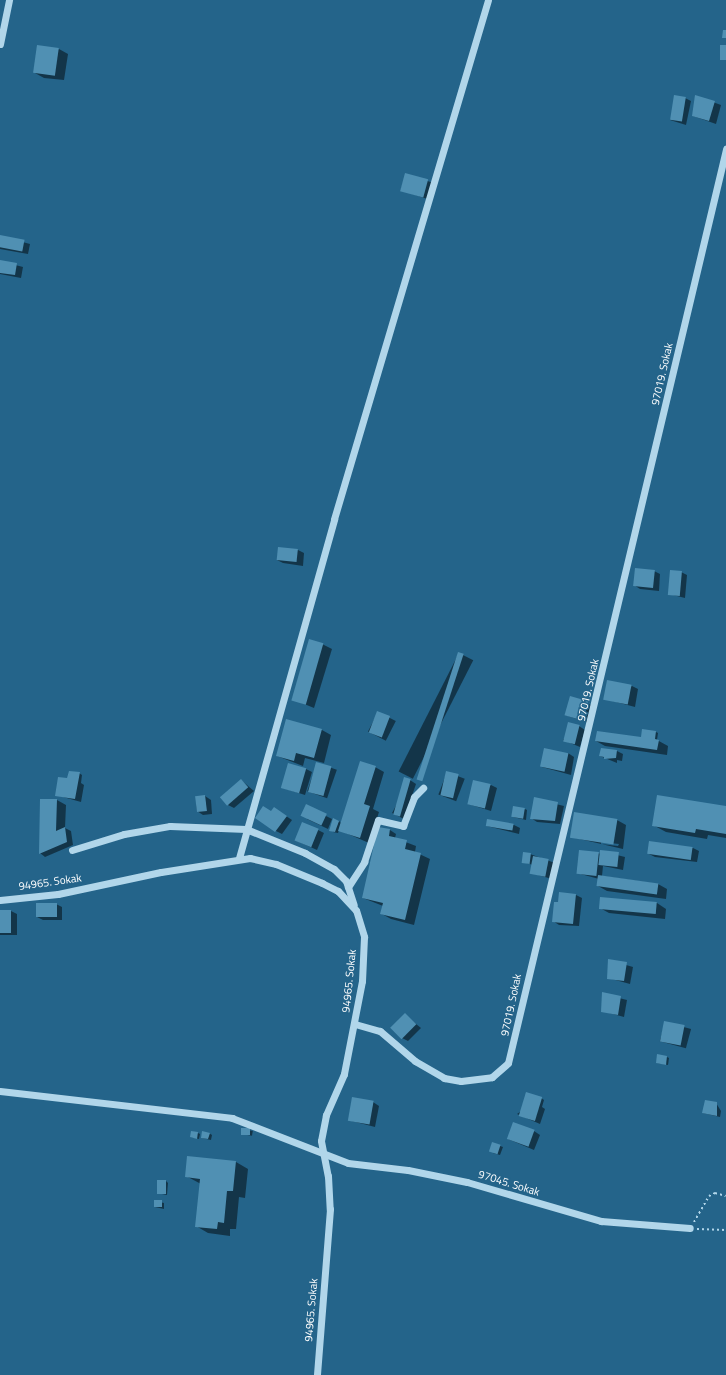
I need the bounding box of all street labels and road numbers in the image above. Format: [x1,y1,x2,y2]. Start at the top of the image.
street label: 97019. Sokak [648,342,676,406]
street label: 97019. Sokak [574,658,602,722]
street label: 94965. Sokak [18,871,82,893]
street label: 94965. Sokak [339,949,359,1013]
street label: 97019. Sokak [498,973,524,1037]
street label: 97045. Sokak [477,1167,541,1199]
street label: 94965. Sokak [302,1278,320,1342]

